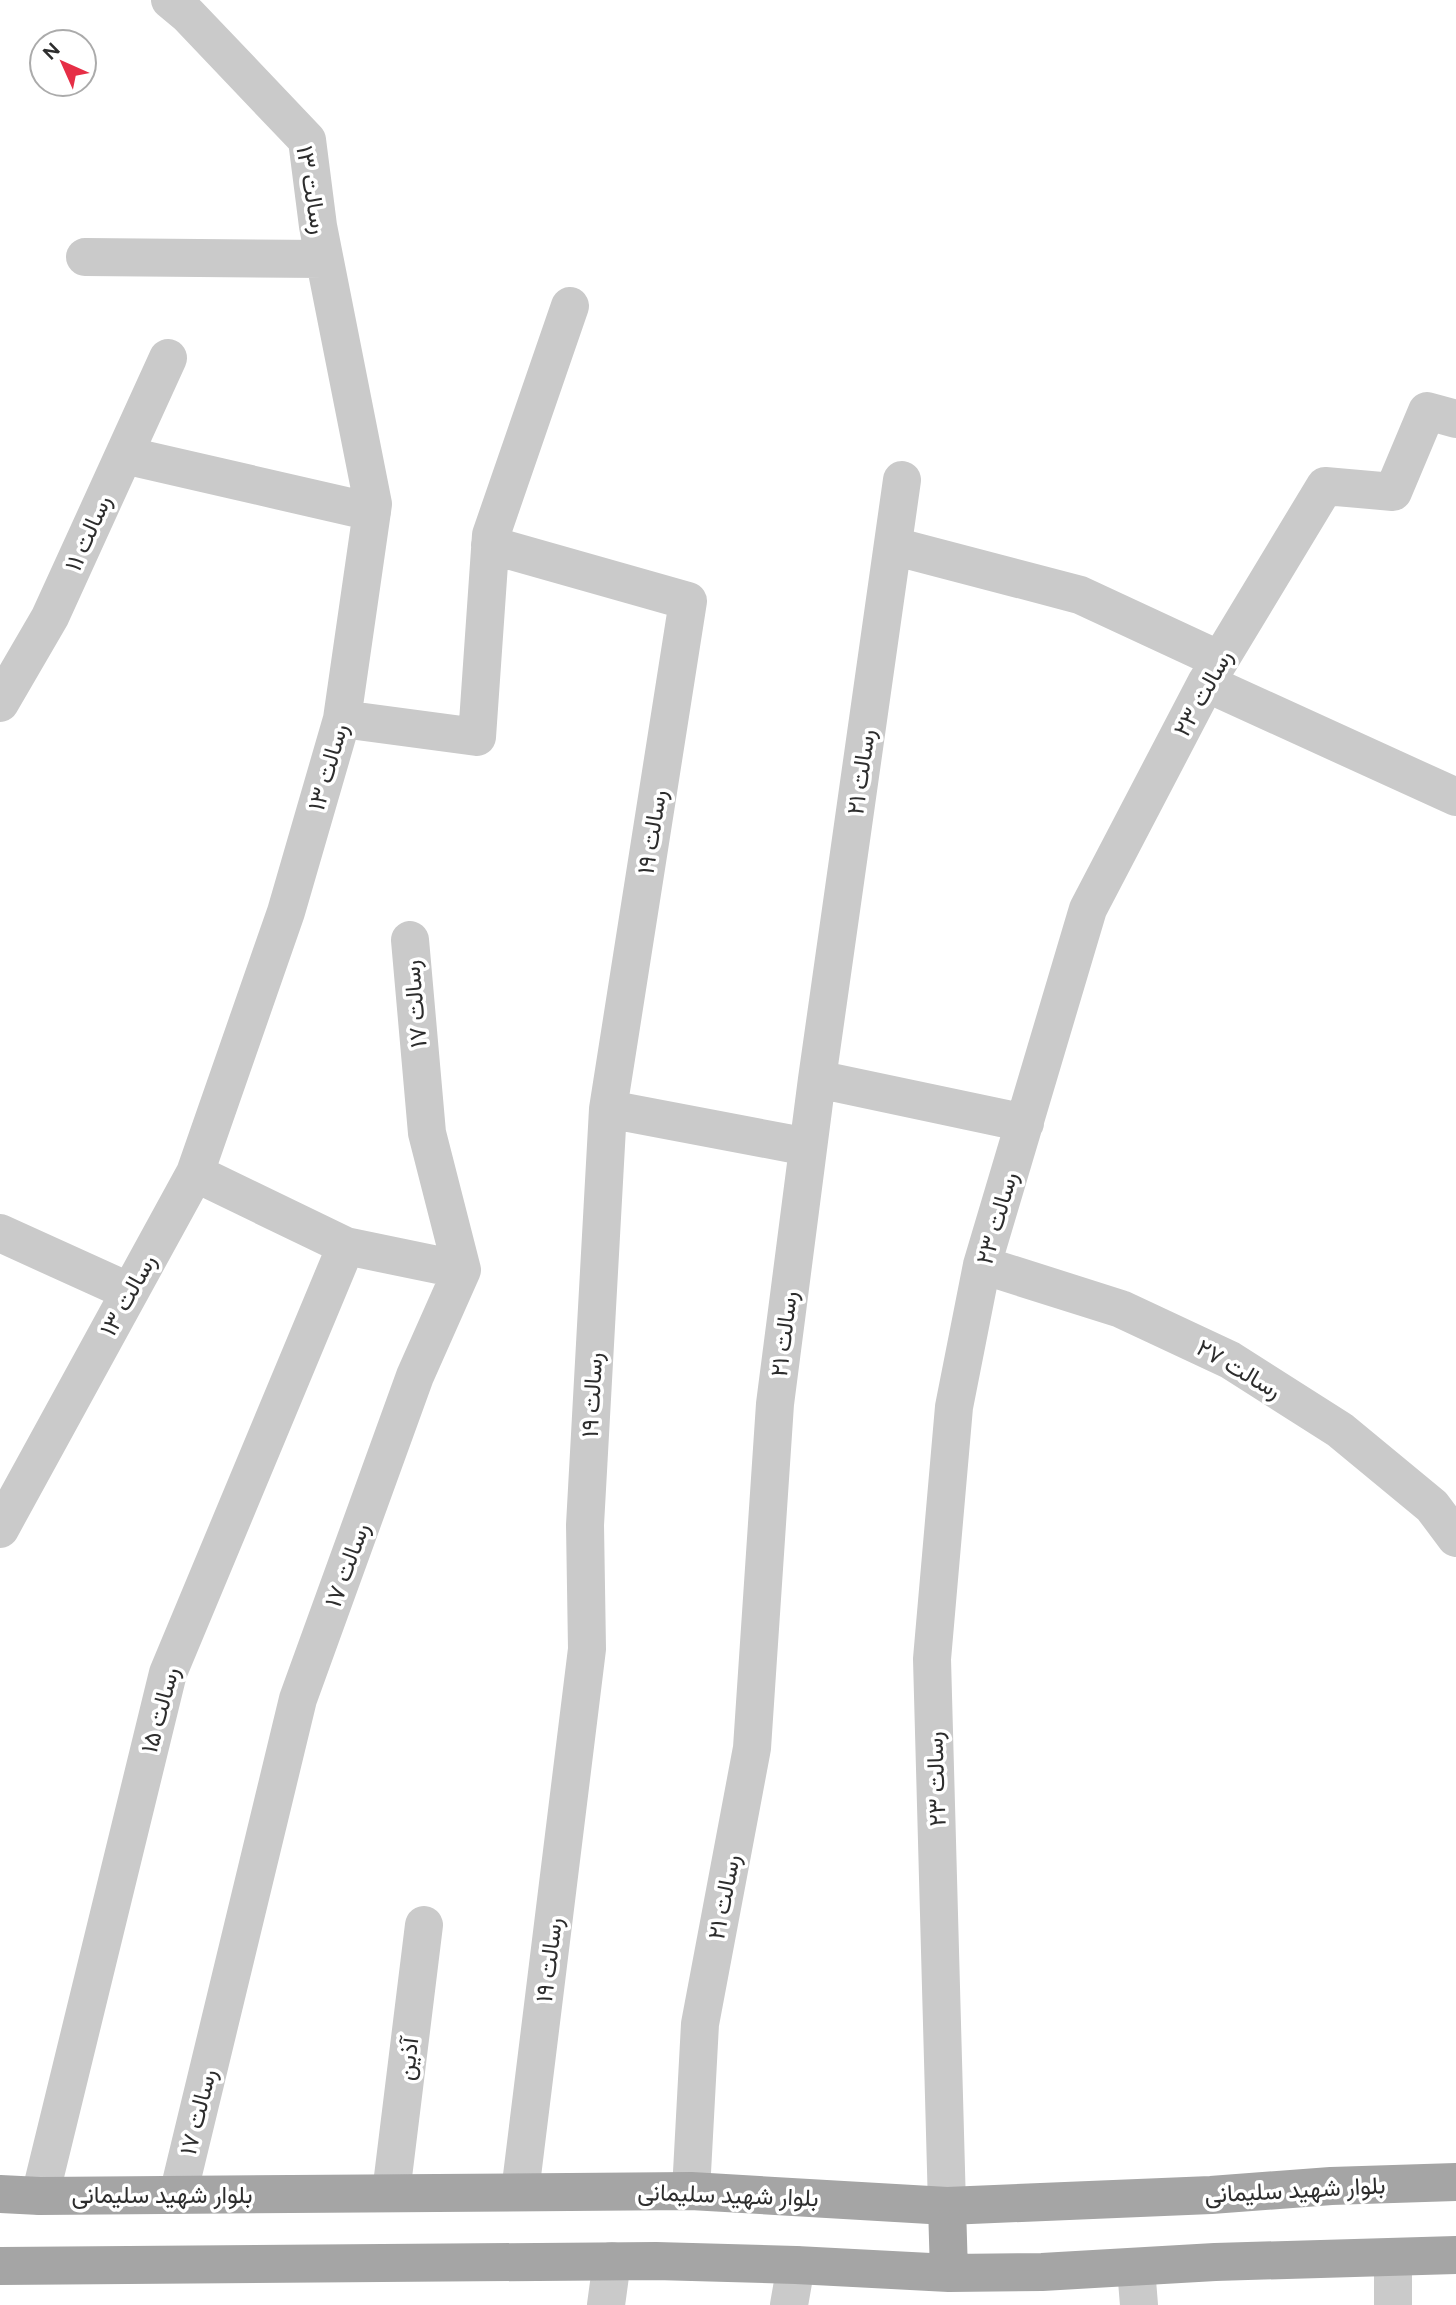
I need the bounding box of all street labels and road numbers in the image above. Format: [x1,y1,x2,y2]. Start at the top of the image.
street label: رسالت ۱۳ [289,143,335,237]
street label: رسالت ۱۱ [58,490,118,576]
street label: رسالت ۲۳ [1167,644,1239,742]
street label: رسالت ۱۳ [301,720,355,814]
street label: رسالت ۲۱ [840,727,882,817]
street label: رسالت ۱۹ [631,788,673,876]
street label: رسالت ۱۷ [396,959,434,1049]
street label: رسالت ۲۳ [969,1168,1025,1268]
street label: رسالت ۱۳ [93,1249,163,1341]
street label: رسالت ۲۱ [764,1289,804,1379]
street label: رسالت ۲۷ [1191,1333,1287,1405]
street label: رسالت ۱۹ [575,1352,609,1438]
street label: رسالت ۱۷ [318,1519,376,1611]
street label: رسالت ۱۵ [134,1664,186,1756]
street label: رسالت ۲۳ [919,1731,953,1827]
street label: رسالت ۲۱ [701,1852,747,1942]
street label: رسالت ۱۹ [529,1916,569,2004]
street label: آذین [391,2034,425,2082]
street label: رسالت ۱۷ [173,2066,223,2158]
street label: بلوار شهید سلیمانی [1204,2170,1386,2210]
street label: بلوار شهید سلیمانی [637,2177,819,2213]
street label: بلوار شهید سلیمانی [71,2180,253,2210]

